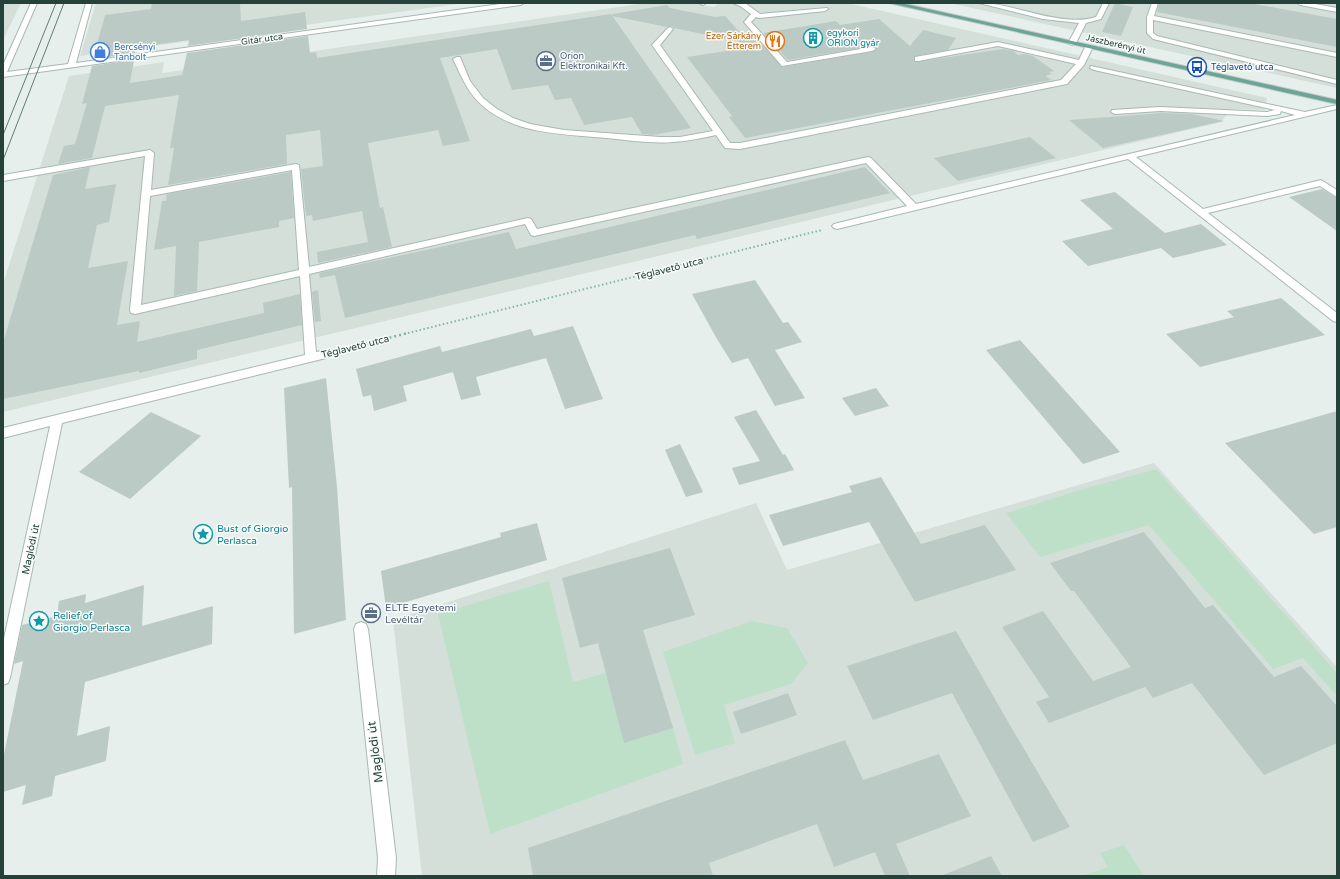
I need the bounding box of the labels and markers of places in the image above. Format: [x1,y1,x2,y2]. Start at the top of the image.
building icon: egykori ORION gyár [802,27,824,49]
place label: egykori ORION gyár [827,28,880,49]
restaurant icon: Ezer Sárkány Étterem [764,30,786,52]
place label: Ezer Sárkány Étterem [706,31,761,52]
shop icon: Bercsényi Tanbolt [89,41,111,63]
place label: Bercsényi Tanbolt [114,42,155,63]
office icon: Orion Elektronikai Kft. [535,50,557,72]
place label: Orion Elektronikai Kft. [560,51,628,72]
bus stop icon: Téglavető utca [1186,56,1208,78]
place label: Téglavető utca [1211,62,1274,73]
place icon: Bust of Giorgio Perlasca [192,523,214,545]
place label: Bust of Giorgio Perlasca [217,523,288,547]
office icon: ELTE Egyetemi Levéltár [360,602,382,624]
place label: ELTE Egyetemi Levéltár [385,602,456,626]
place icon: Relief of Giorgio Perlasca [28,610,50,632]
place label: Relief of Giorgio Perlasca [53,610,130,634]

